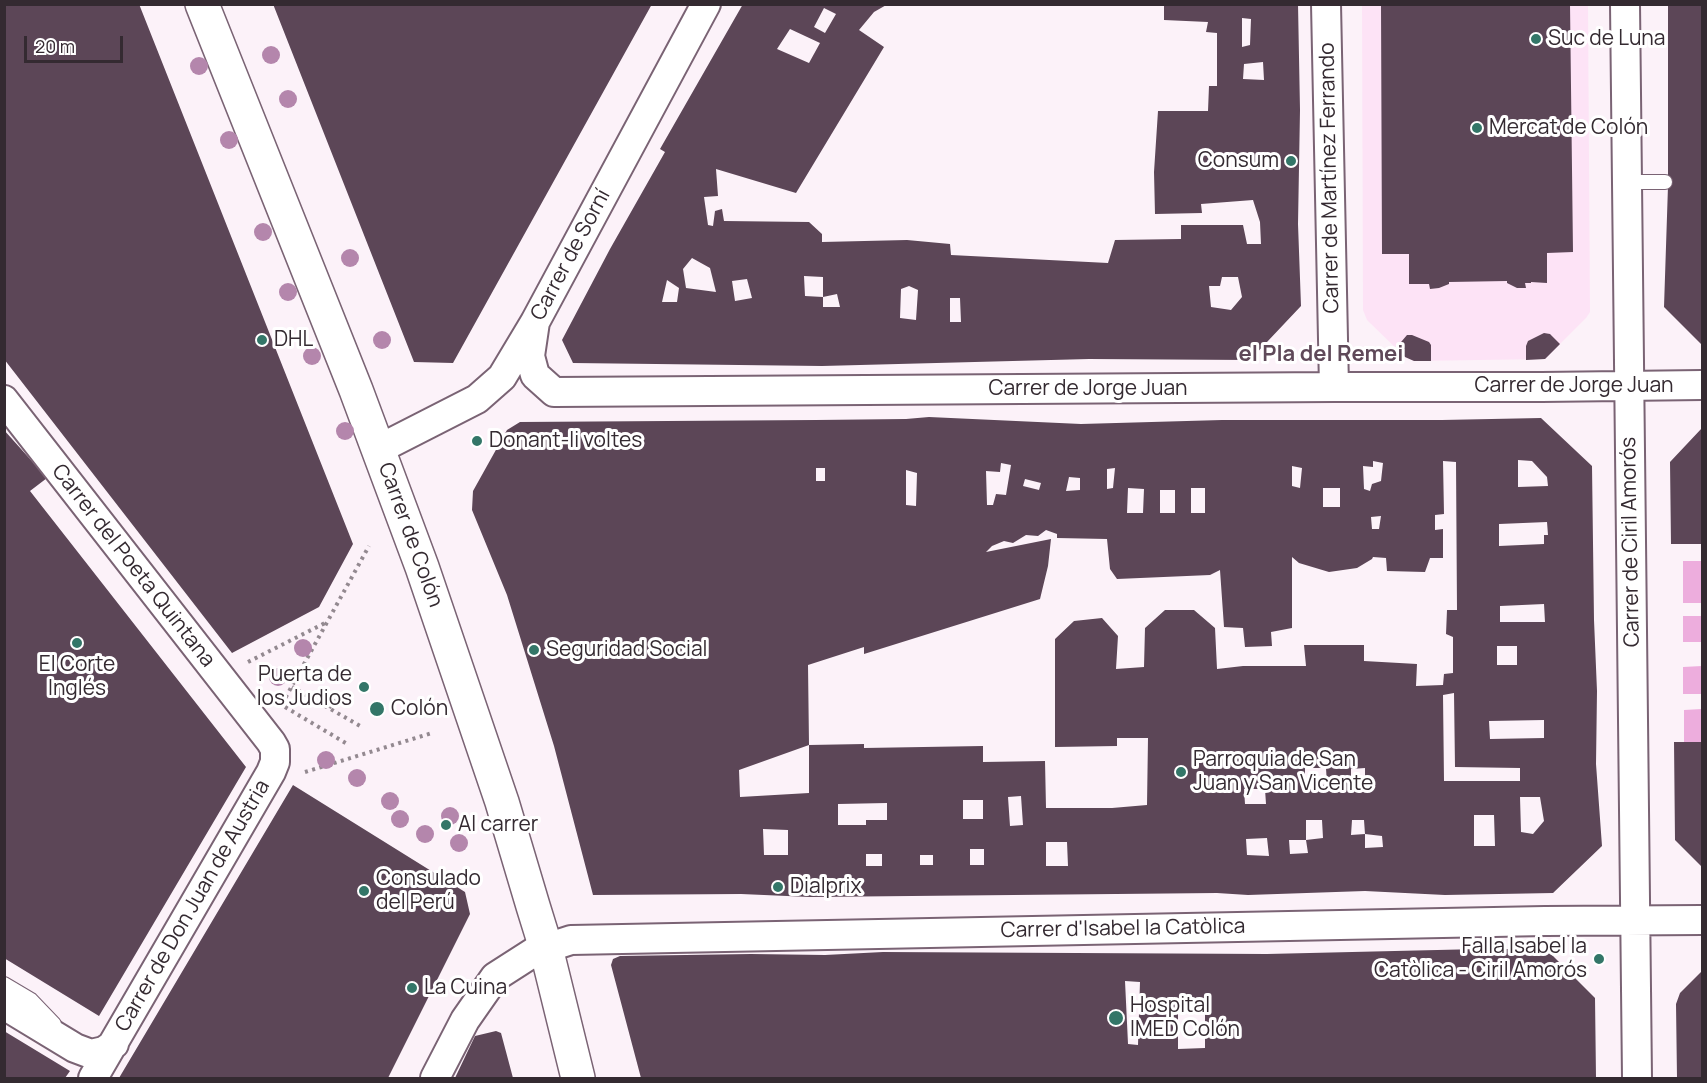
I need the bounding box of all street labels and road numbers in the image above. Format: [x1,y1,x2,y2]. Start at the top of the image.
street label: Carrer de Martínez Ferrando [1315,42,1345,314]
street label: Carrer de Sorní [526,185,616,325]
street label: Carrer de Jorge Juan [1474,373,1674,399]
street label: Carrer de Jorge Juan [988,376,1188,402]
street label: Carrer de Ciril Amorós [1617,437,1645,647]
street label: Carrer de Colón [372,459,448,611]
street label: Carrer del Poeta Quintana [46,460,220,672]
street label: Carrer de Don Juan de Austria [110,776,276,1036]
street label: Carrer d'Isabel la Catòlica [1000,914,1246,944]

